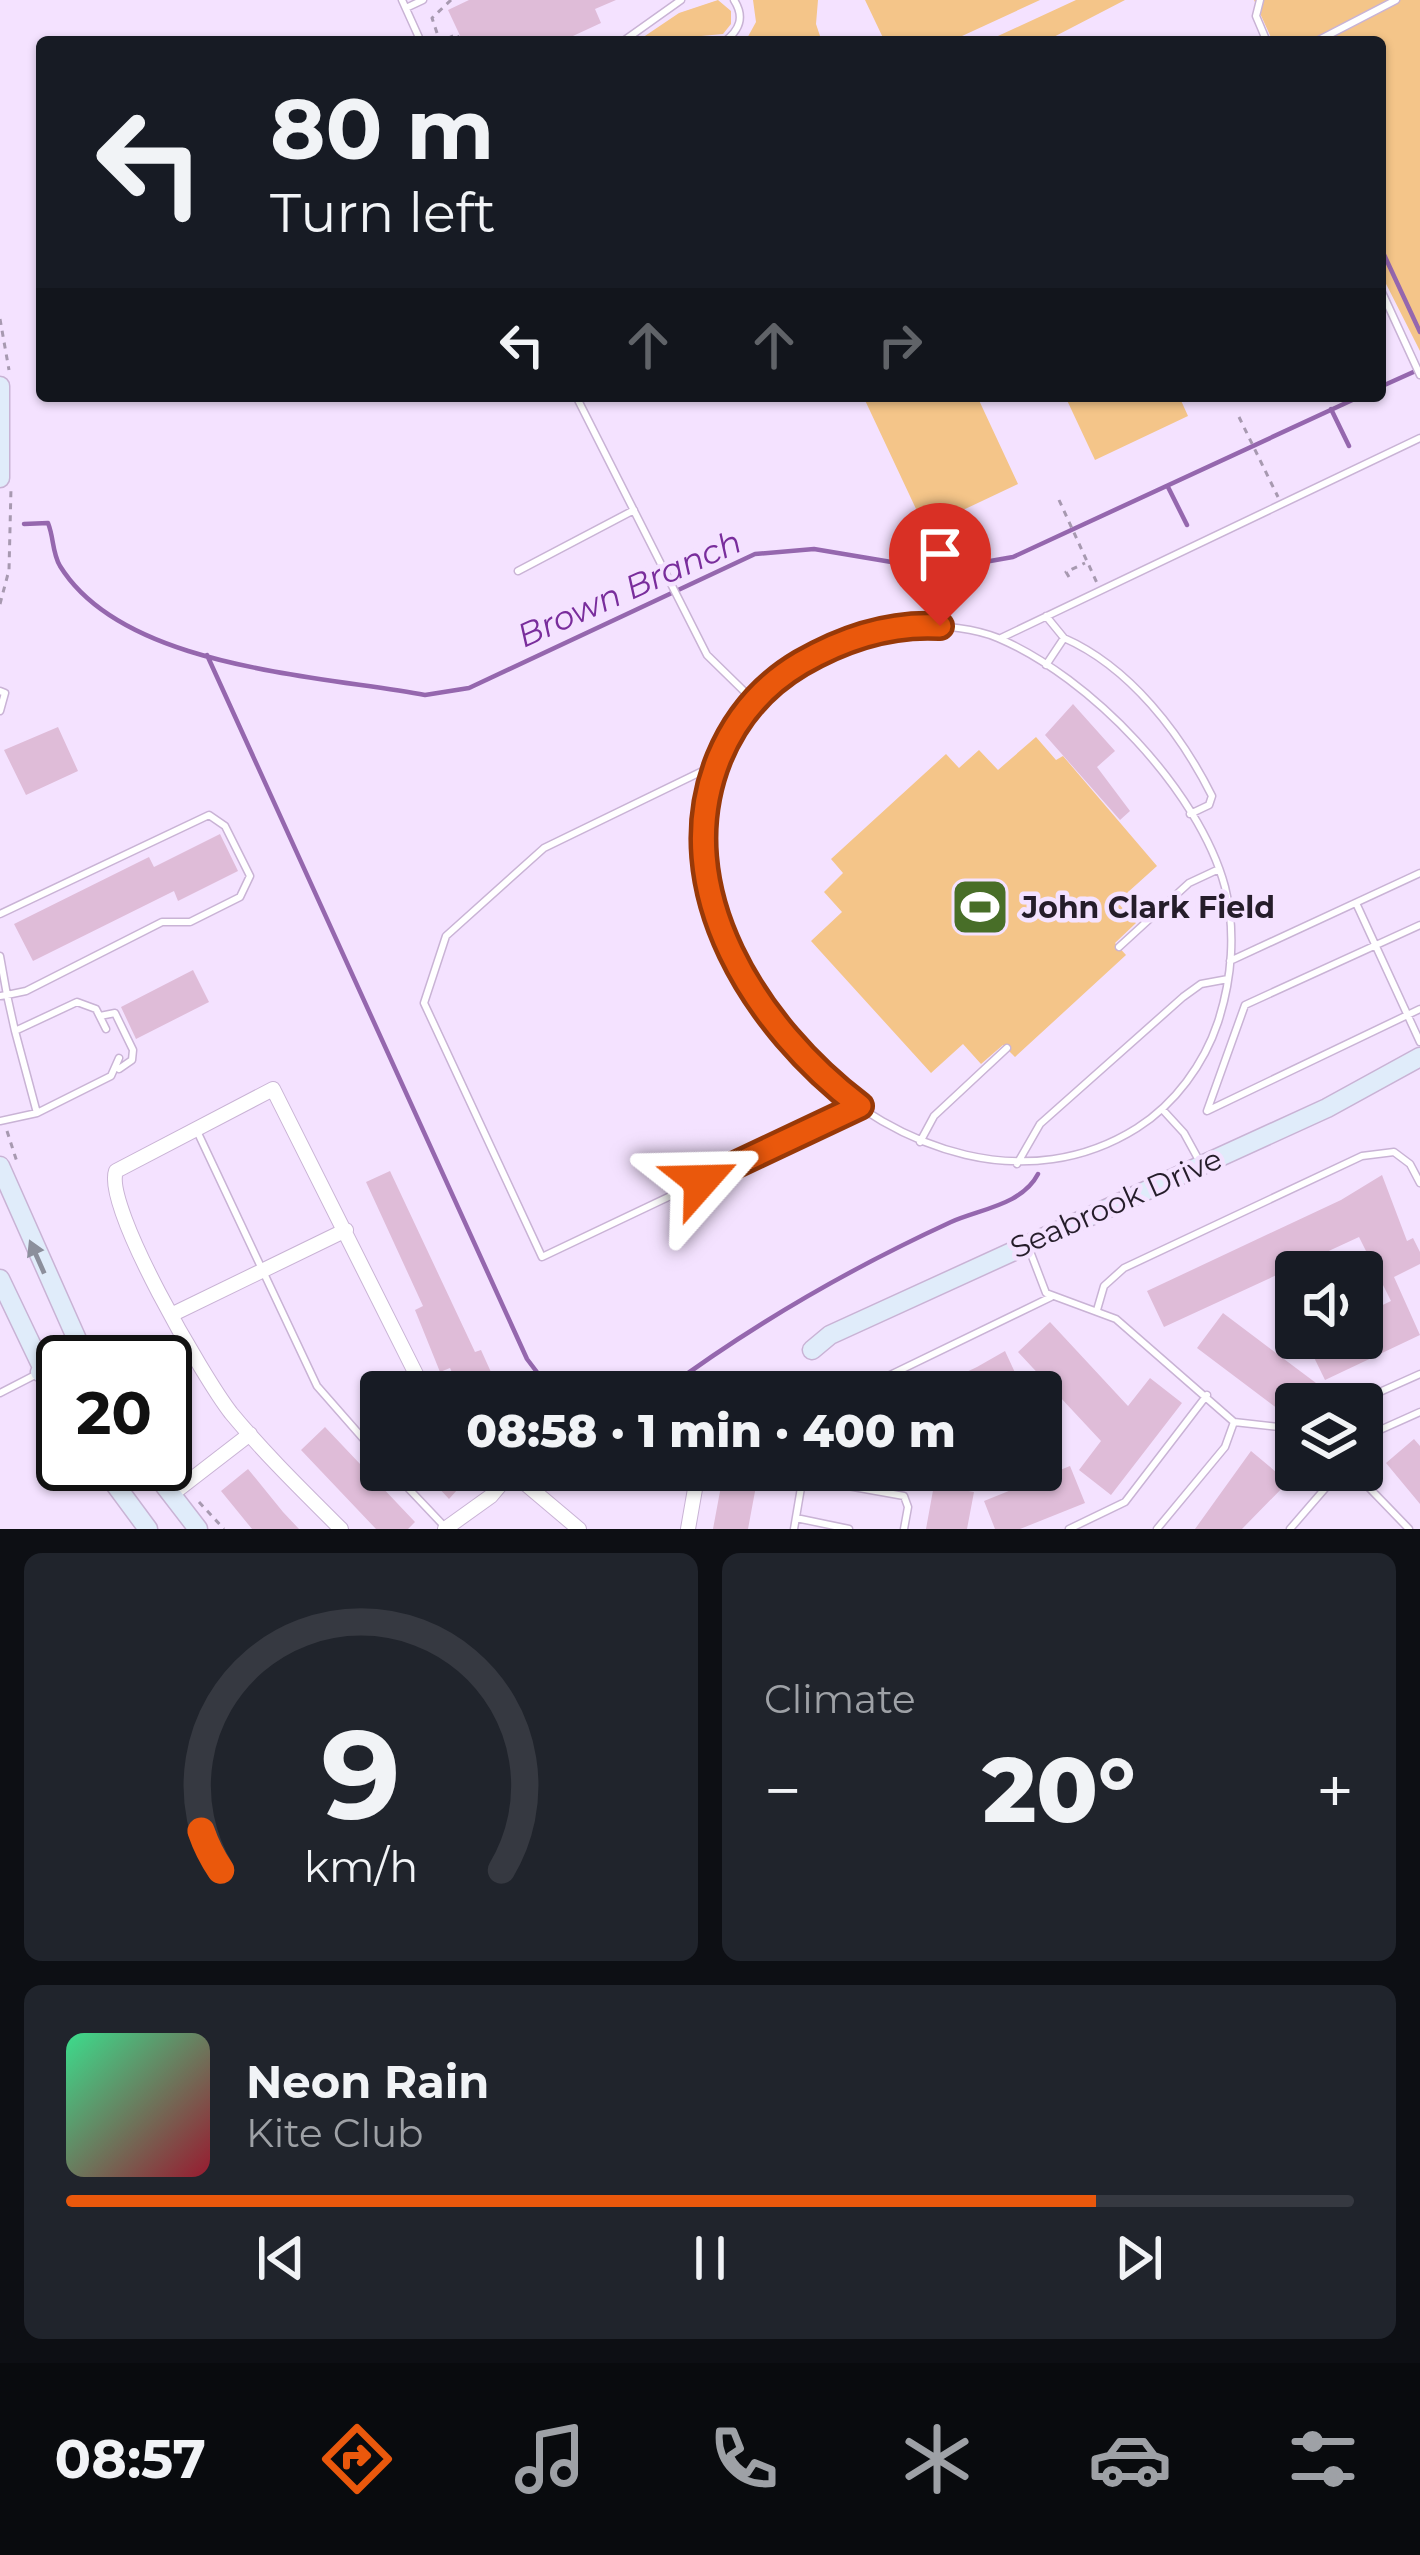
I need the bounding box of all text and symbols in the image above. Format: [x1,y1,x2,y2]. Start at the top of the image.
text: 80 m [270,78,494,180]
icon: left [72,84,228,240]
text: Turn left [270,180,496,246]
icon: left [489,312,555,378]
icon: ahead [615,312,681,378]
icon: ahead [741,312,807,378]
icon: right [867,312,933,378]
pin [889,503,991,626]
water label: Brown Branch [511,521,747,655]
icon: arrive [907,521,973,587]
sports icon: John Clark Field [949,876,1011,938]
place label: John Clark Field [1021,889,1275,926]
position arrow [638,1118,764,1244]
street label: Seabrook Drive [1004,1140,1228,1266]
one-way arrow [27,1239,47,1274]
map controls [1275,1251,1383,1491]
button: sound [1275,1251,1383,1359]
speed limit sign: 20 [36,1335,192,1491]
button: layers [1275,1383,1383,1491]
text: 08:58 · 1 min · 400 m [466,1403,956,1458]
text: Climate [764,1675,916,1723]
text: 9 [321,1698,401,1850]
text: 20° [982,1735,1136,1845]
text: − [764,1750,802,1831]
text: + [1316,1750,1354,1831]
text: km/h [304,1840,418,1893]
text: Neon Rain [246,2054,489,2109]
text: Kite Club [246,2109,424,2157]
icon: previous [248,2225,314,2291]
icon: pause [677,2225,743,2291]
icon: next [1106,2225,1172,2291]
icon: directions [315,2417,399,2501]
icon: music [508,2417,592,2501]
icon: phone [702,2417,786,2501]
icon: climate [895,2417,979,2501]
icon: car [1088,2417,1172,2501]
icon: filters [1281,2417,1365,2501]
text: 08:57 [55,2426,206,2492]

